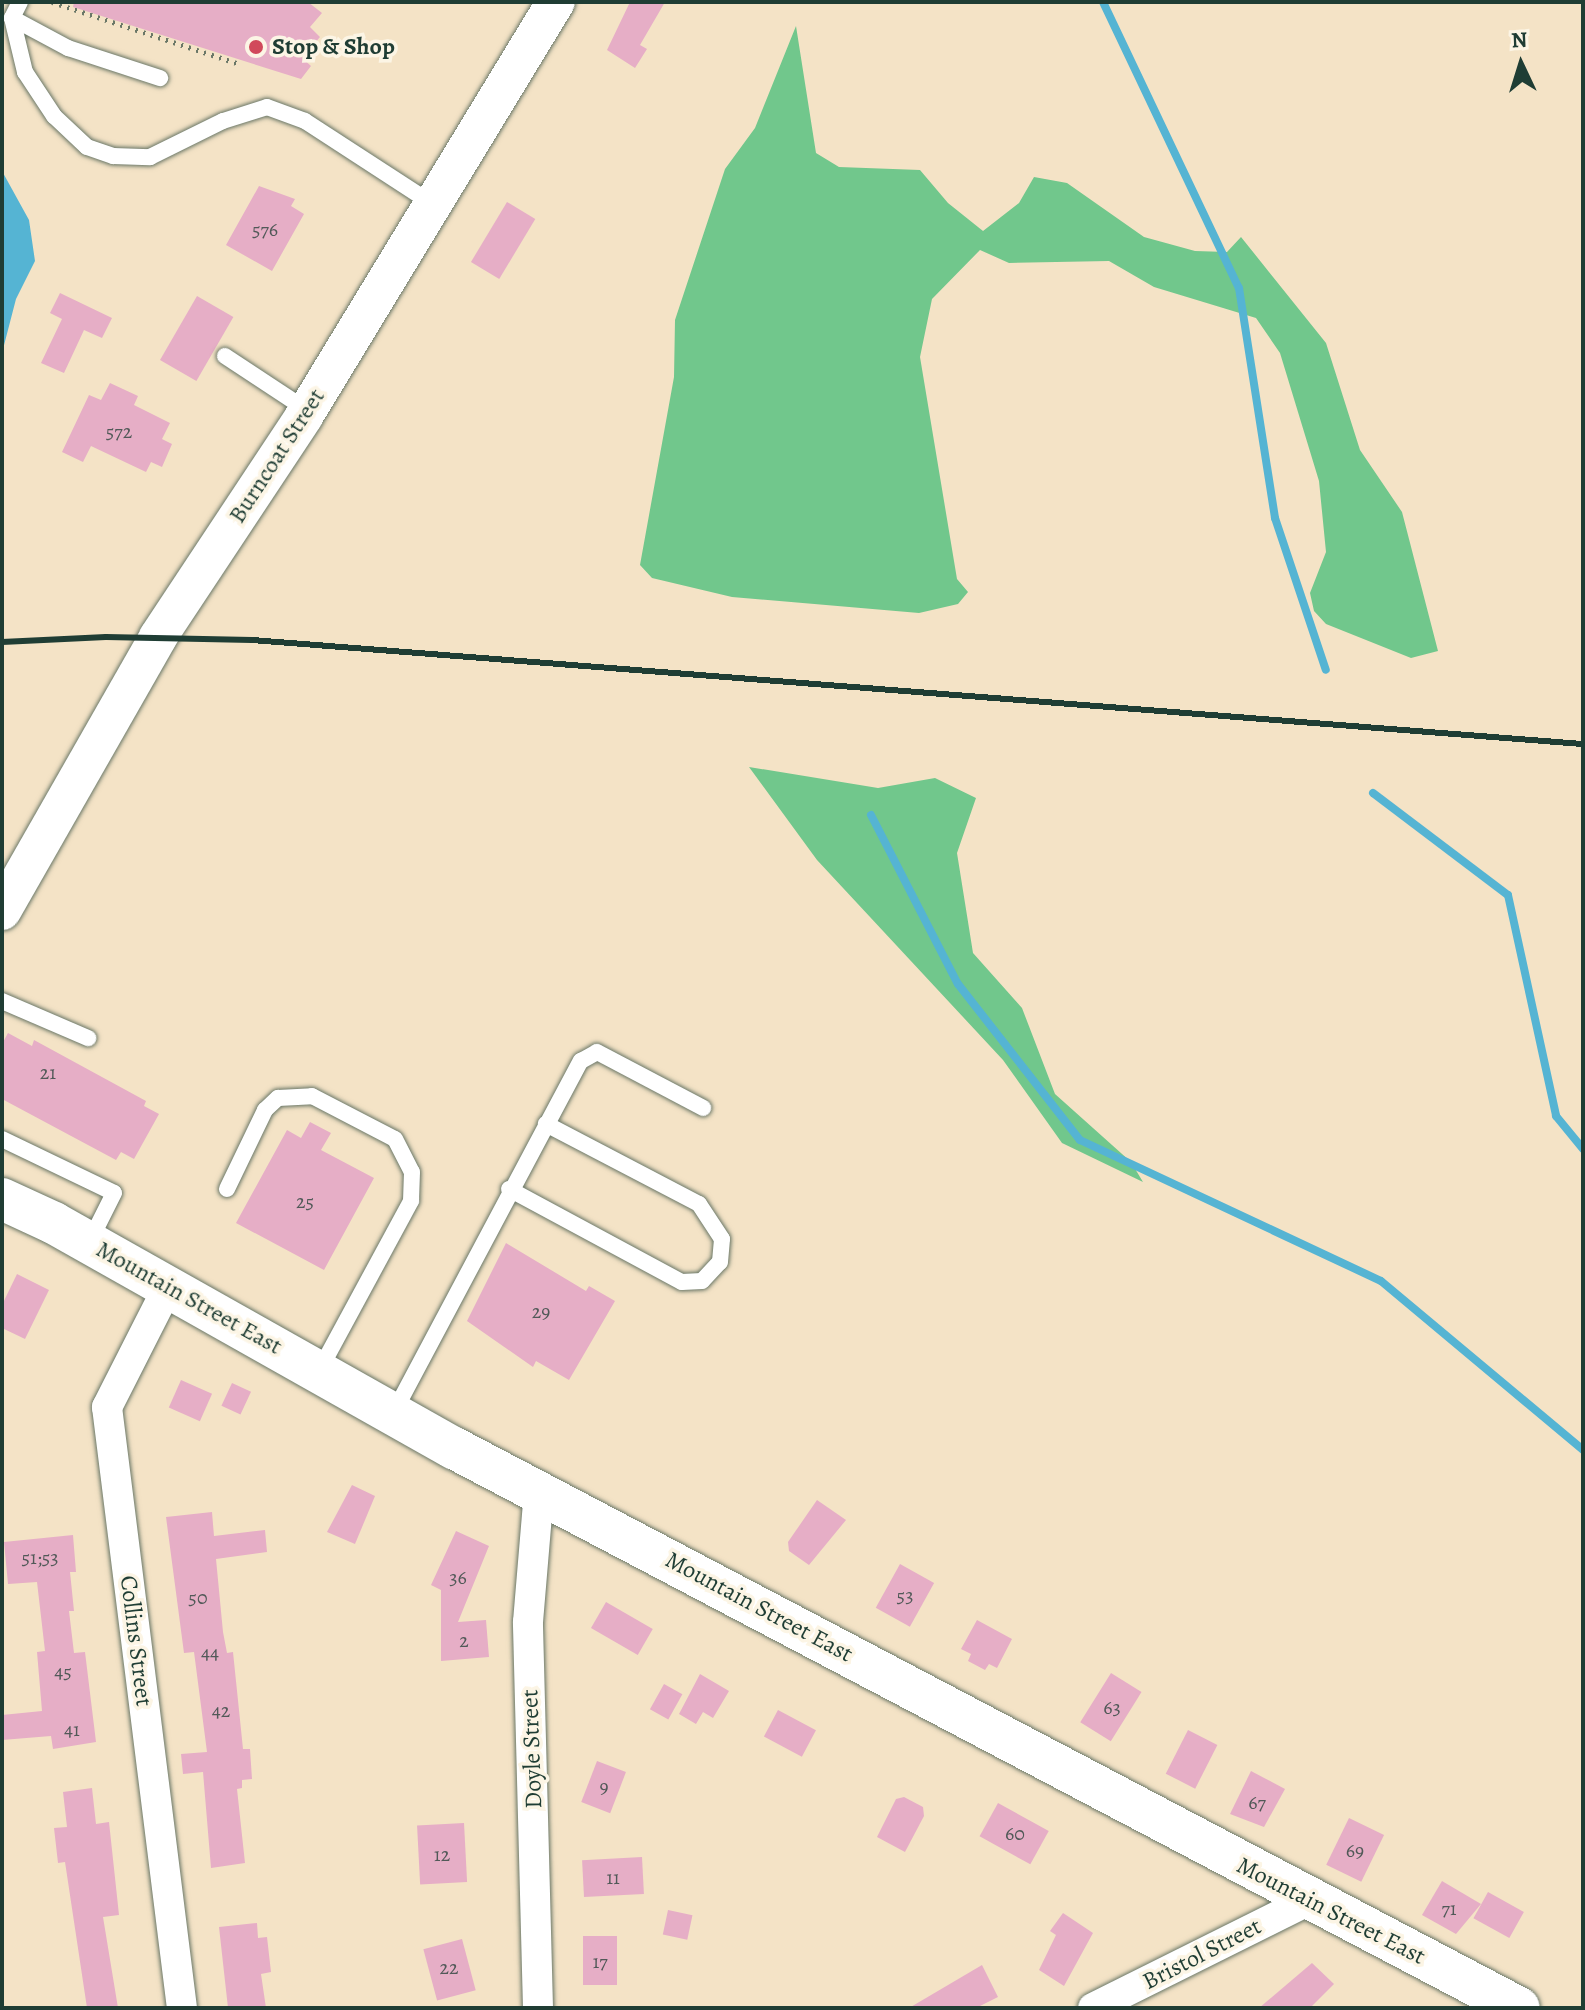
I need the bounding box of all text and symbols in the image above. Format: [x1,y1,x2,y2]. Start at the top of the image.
north arrow [1481,24,1561,104]
text: N [1510,25,1528,56]
place label: Stop & Shop [272,33,395,61]
marker: Stop & Shop [247,38,265,56]
house number: 576 [252,217,278,241]
street label: Burncoat Street [223,383,331,529]
house number: 572 [106,419,132,443]
house number: 21 [40,1060,56,1084]
house number: 25 [296,1189,314,1213]
street label: Mountain Street East [91,1235,287,1361]
house number: 29 [532,1299,550,1323]
house number: 51;53 [21,1545,59,1569]
street label: Mountain Street East [660,1545,858,1669]
house number: 36 [449,1565,467,1589]
street label: Collins Street [114,1574,158,1708]
house number: 53 [897,1583,913,1607]
house number: 50 [188,1585,208,1609]
house number: 2 [459,1628,469,1652]
house number: 44 [201,1640,219,1664]
house number: 45 [54,1659,72,1683]
street label: Doyle Street [516,1689,548,1809]
house number: 63 [1103,1695,1121,1719]
house number: 42 [212,1698,230,1722]
house number: 41 [64,1717,80,1741]
house number: 9 [599,1774,609,1798]
house number: 67 [1248,1790,1266,1814]
house number: 60 [1005,1821,1025,1845]
house number: 69 [1346,1838,1364,1862]
house number: 12 [434,1842,450,1866]
street label: Mountain Street East [1232,1851,1430,1971]
house number: 11 [606,1865,620,1889]
house number: 71 [1441,1896,1457,1920]
street label: Bristol Street [1138,1912,1266,1996]
house number: 17 [592,1949,608,1973]
house number: 22 [440,1955,458,1979]

